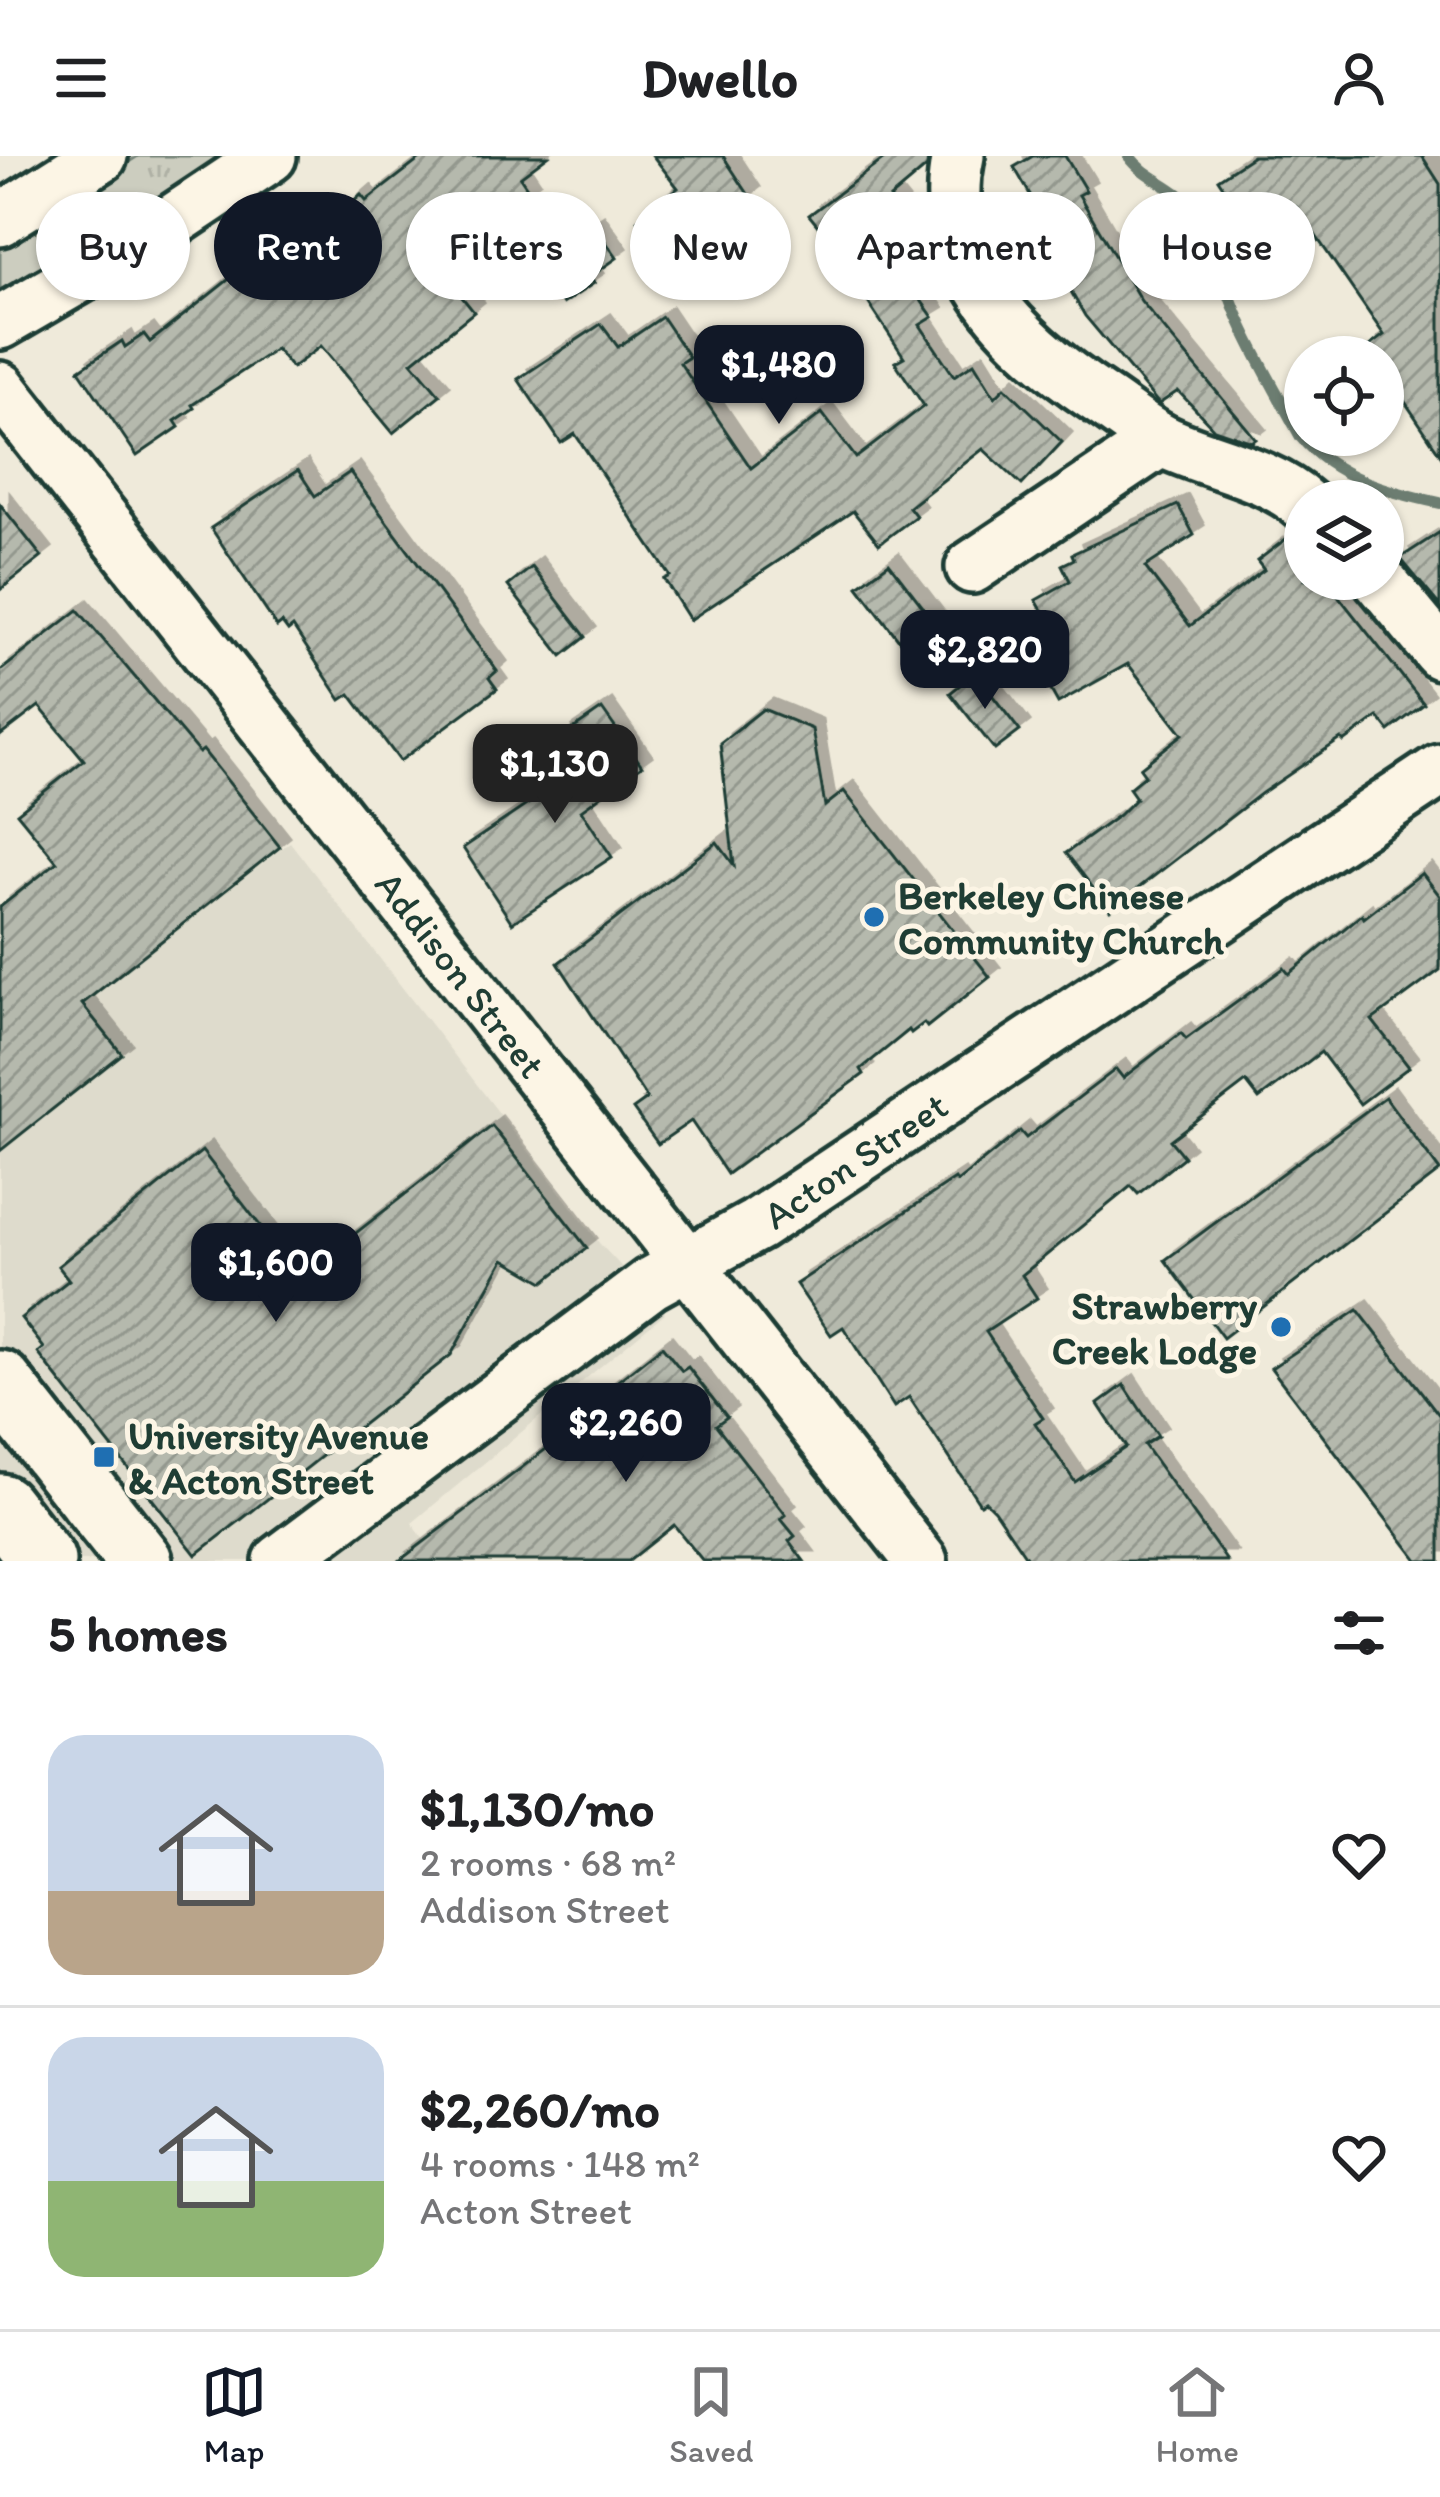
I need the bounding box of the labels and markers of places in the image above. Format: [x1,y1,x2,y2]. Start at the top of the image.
pin: $1,480 [681,325,877,427]
pin: $2,820 [887,610,1083,712]
pin: $1,130 [457,724,653,826]
place label: Berkeley Chinese Community Church [898,872,1224,964]
marker: Berkeley Chinese Community Church [861,904,887,930]
pin: $1,600 [178,1223,374,1325]
place label: Strawberry Creek Lodge [1052,1282,1258,1374]
marker: Strawberry Creek Lodge [1268,1314,1294,1340]
pin: $2,260 [528,1383,724,1485]
place label: University Avenue & Acton Street [128,1412,429,1504]
marker: University Avenue & Acton Street [91,1444,117,1470]

